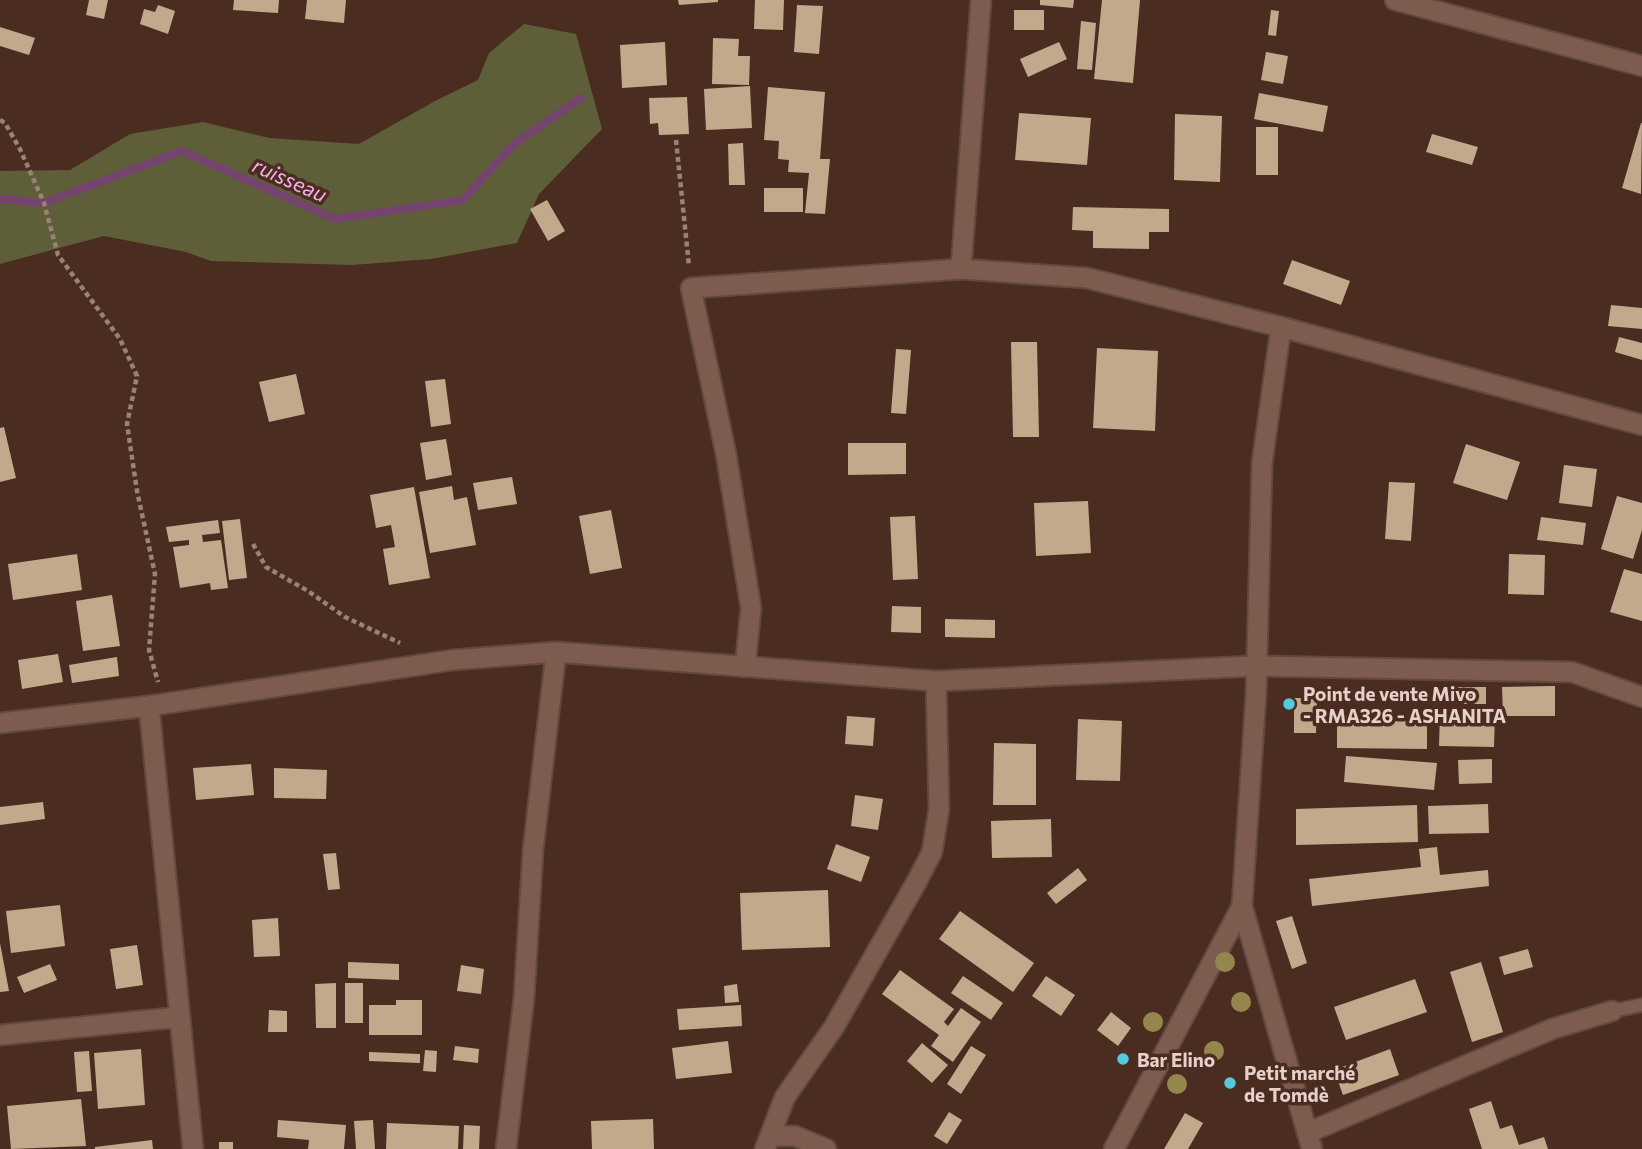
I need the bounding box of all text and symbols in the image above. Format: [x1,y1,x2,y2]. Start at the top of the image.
water label: ruisseau [249,152,331,206]
place label: Point de vente Mivo - RMA326 - ASHANITA [1303,682,1506,727]
marker: Point de vente Mivo - RMA326 - ASHANITA [1281,696,1297,712]
place label: Bar Elino [1137,1048,1215,1071]
marker: Bar Elino [1115,1051,1131,1067]
place label: Petit marché de Tomdè [1244,1061,1355,1106]
marker: Petit marché de Tomdè [1222,1075,1238,1091]

